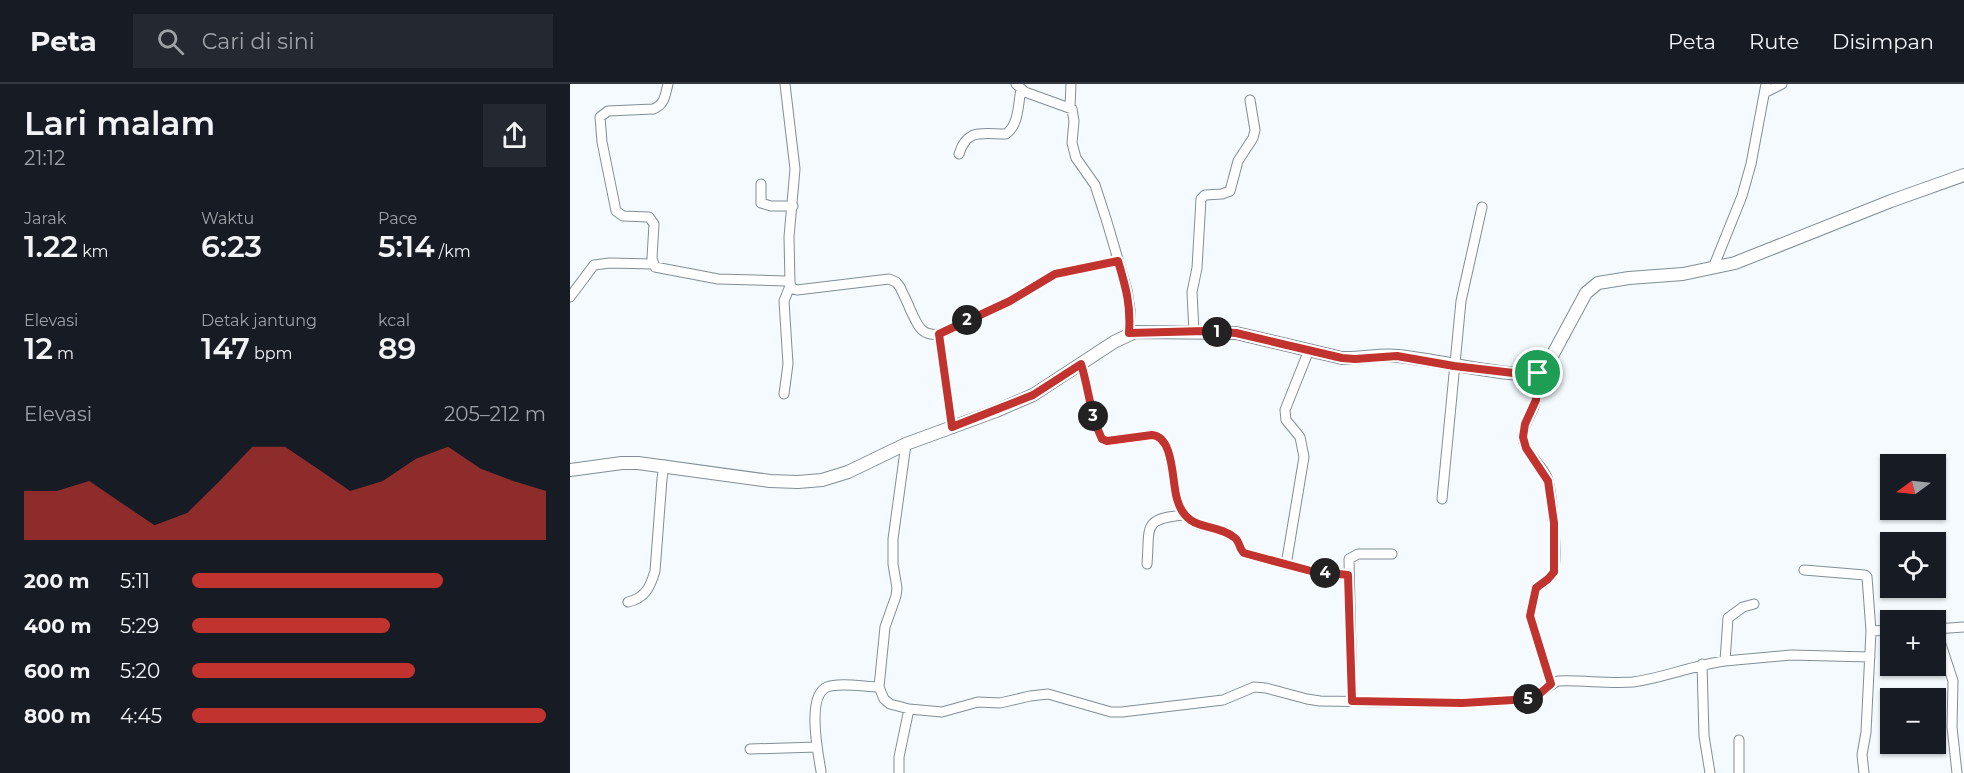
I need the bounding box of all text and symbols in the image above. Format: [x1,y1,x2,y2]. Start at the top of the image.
search box [133,14,553,68]
text: Peta [30,24,97,58]
icon: search [154,25,187,58]
text: Cari di sini [202,28,315,55]
text: Peta [1668,29,1716,54]
text: Rute [1749,29,1799,54]
text: Disimpan [1832,29,1934,54]
text: Lari malam [24,103,215,143]
button: share [483,104,546,167]
text: 21:12 [24,146,65,170]
text: Jarak [24,209,66,228]
text: Waktu [201,209,254,228]
text: Pace [378,209,417,228]
text: 1.22 [24,228,78,265]
text: 6:23 [201,228,262,265]
text: 5:14 [378,228,435,265]
text: km [78,242,109,261]
text: /km [435,242,471,261]
pin: 2 [952,305,982,335]
text: 2 [962,310,972,329]
text: Elevasi [24,311,78,330]
text: Detak jantung [201,311,317,330]
text: kcal [378,311,410,330]
pin: 1 [1202,317,1232,347]
text: 1 [1214,322,1220,341]
text: 12 [24,330,53,367]
text: 147 [201,330,250,367]
text: 89 [378,330,416,367]
text: m [53,344,74,363]
text: bpm [250,344,293,363]
pin [1512,347,1563,398]
icon: arrive [1521,356,1554,389]
pin: 3 [1078,401,1108,431]
text: Elevasi [24,402,92,426]
text: 205–212 m [444,402,546,426]
text: 3 [1088,406,1098,425]
north arrow [1880,454,1946,520]
map controls [1880,454,1946,754]
button: locate [1880,532,1946,598]
pin: 4 [1310,558,1340,588]
text: 4 [1319,563,1331,582]
text: 200 m [24,569,90,593]
text: 5:11 [120,569,150,593]
button: + [1880,610,1946,676]
text: 400 m [24,614,92,638]
text: 5:29 [120,614,159,638]
text: 600 m [24,659,91,683]
text: 5:20 [120,659,160,683]
pin: 5 [1513,684,1543,714]
button: − [1880,688,1946,754]
text: 5 [1523,689,1533,708]
text: 800 m [24,704,91,728]
text: 4:45 [120,704,162,728]

